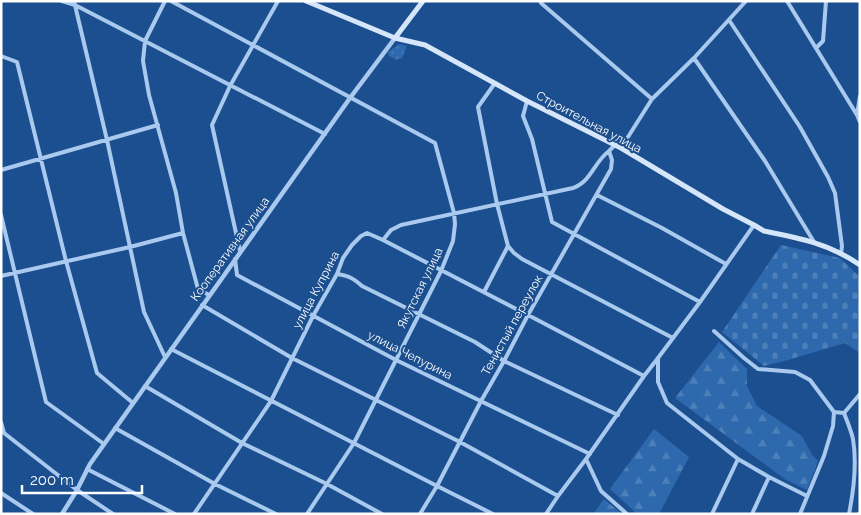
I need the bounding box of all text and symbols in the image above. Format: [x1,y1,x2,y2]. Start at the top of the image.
street label: Строительная улица [534,88,644,156]
street label: Кооперативная улица [188,194,272,304]
street label: Якутская улица [394,245,446,331]
street label: улица Куприна [290,249,342,331]
street label: Тенистый переулок [479,272,545,378]
street label: улица Чепурина [365,328,455,382]
scale bar [22,462,142,494]
text: 200 m [30,471,74,489]

